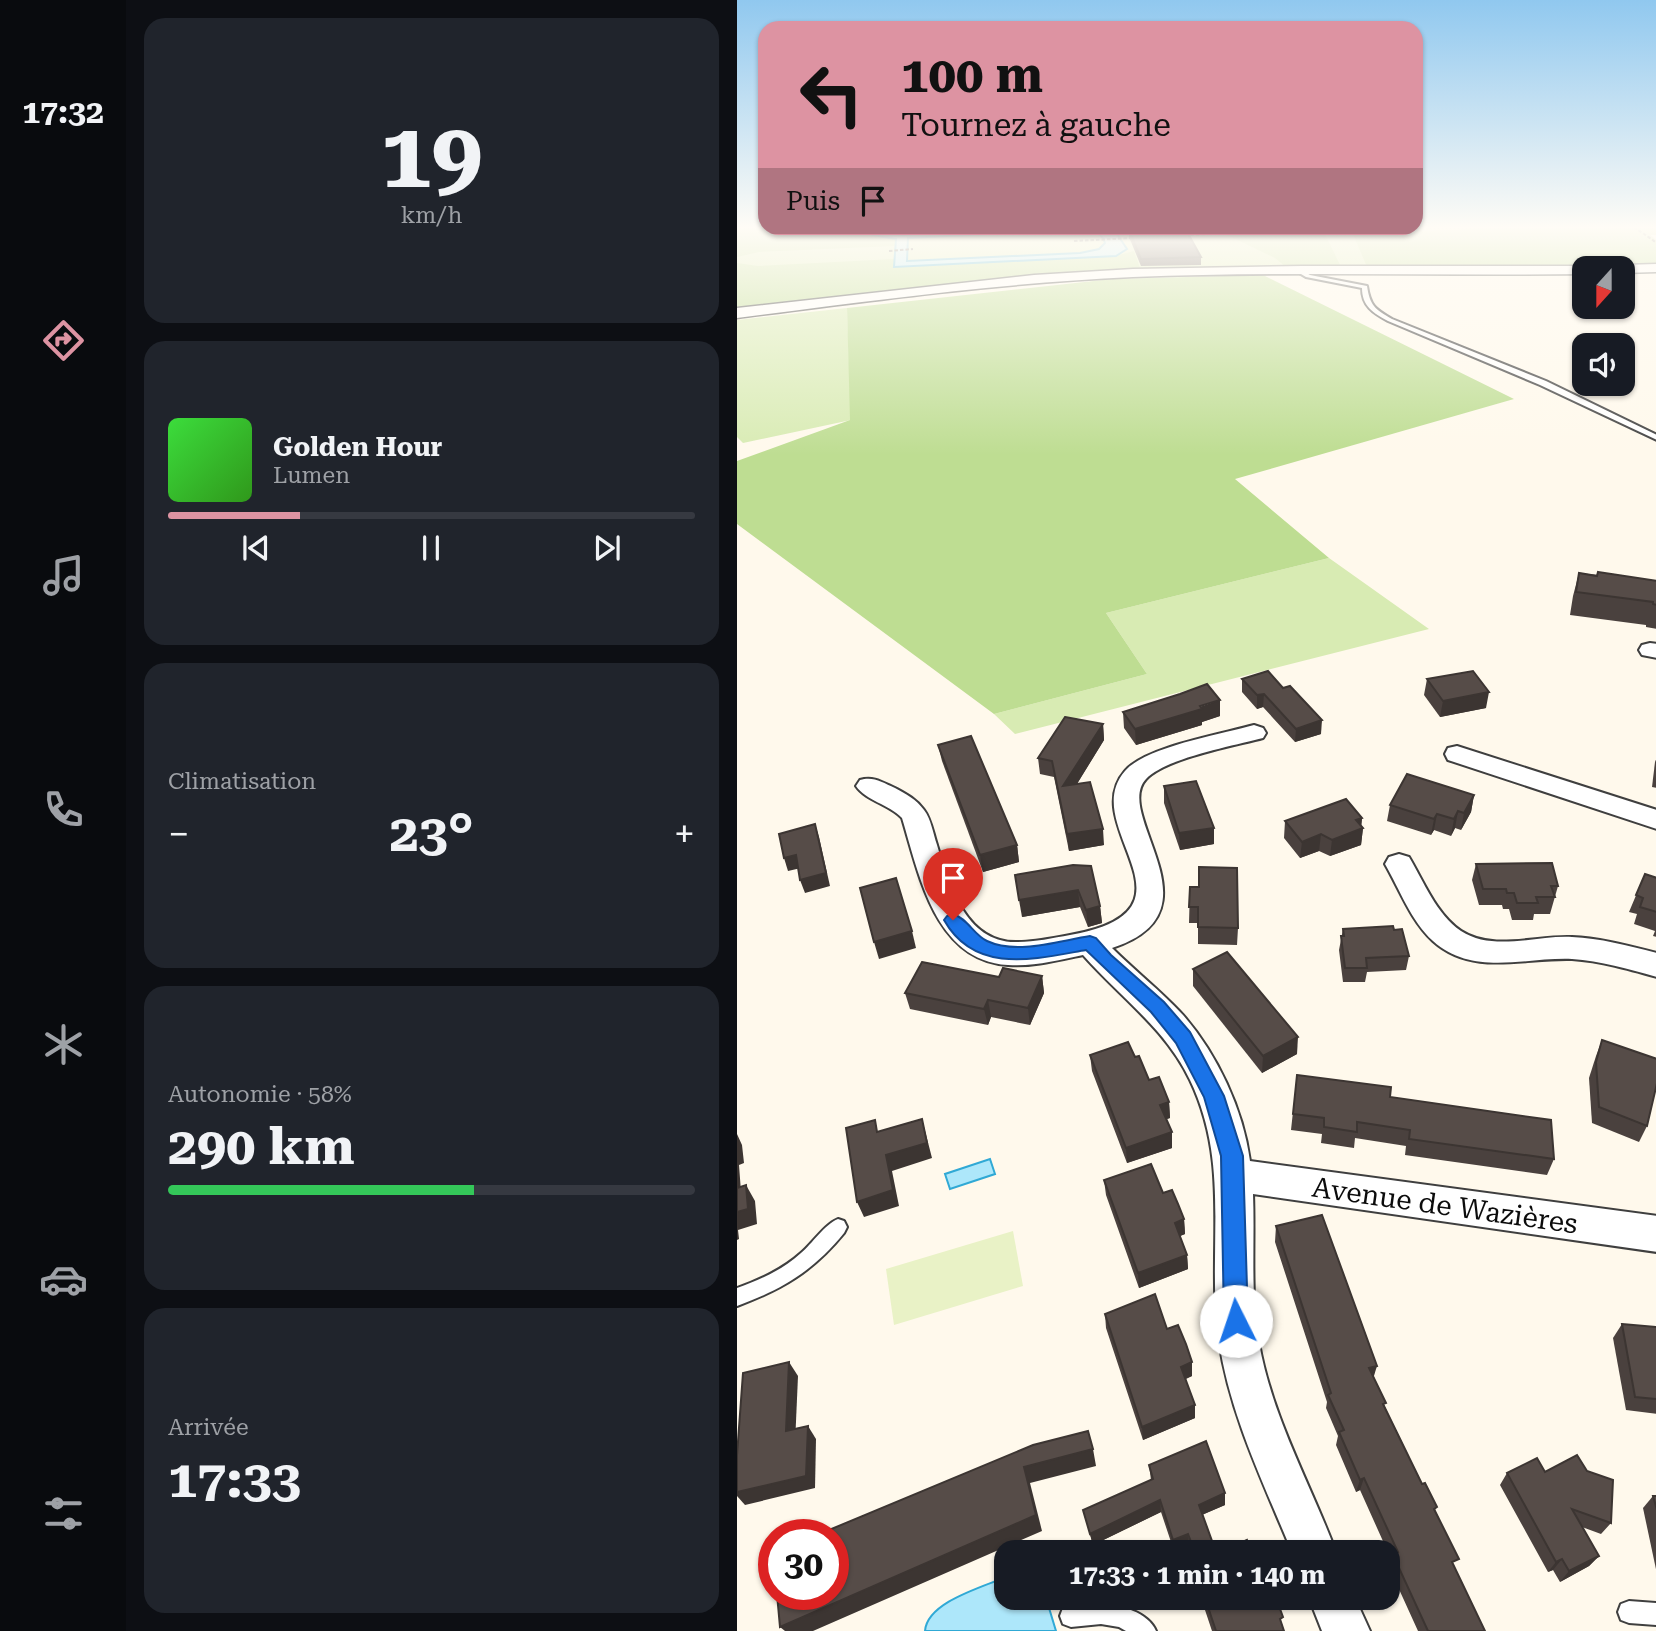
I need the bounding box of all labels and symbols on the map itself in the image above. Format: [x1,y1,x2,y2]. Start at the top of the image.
north arrow [1572,256,1635,318]
pin [923,848,983,920]
street label: Avenue de Wazières [1310,1171,1580,1240]
position arrow [1199,1284,1273,1358]
speed limit sign: 30 [758,1519,849,1610]

